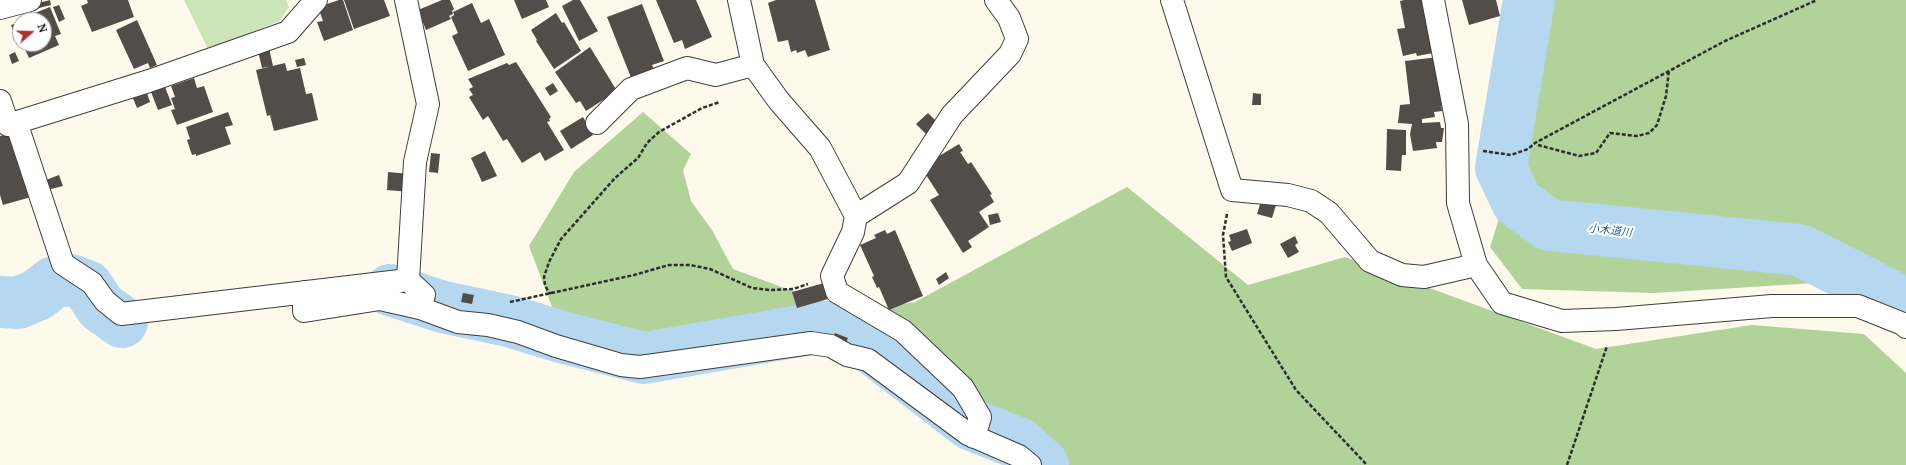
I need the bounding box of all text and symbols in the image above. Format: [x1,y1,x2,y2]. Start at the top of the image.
north arrow [12,12,52,52]
text: N [34,22,50,35]
water label: 小木道川 [1587,222,1633,240]

